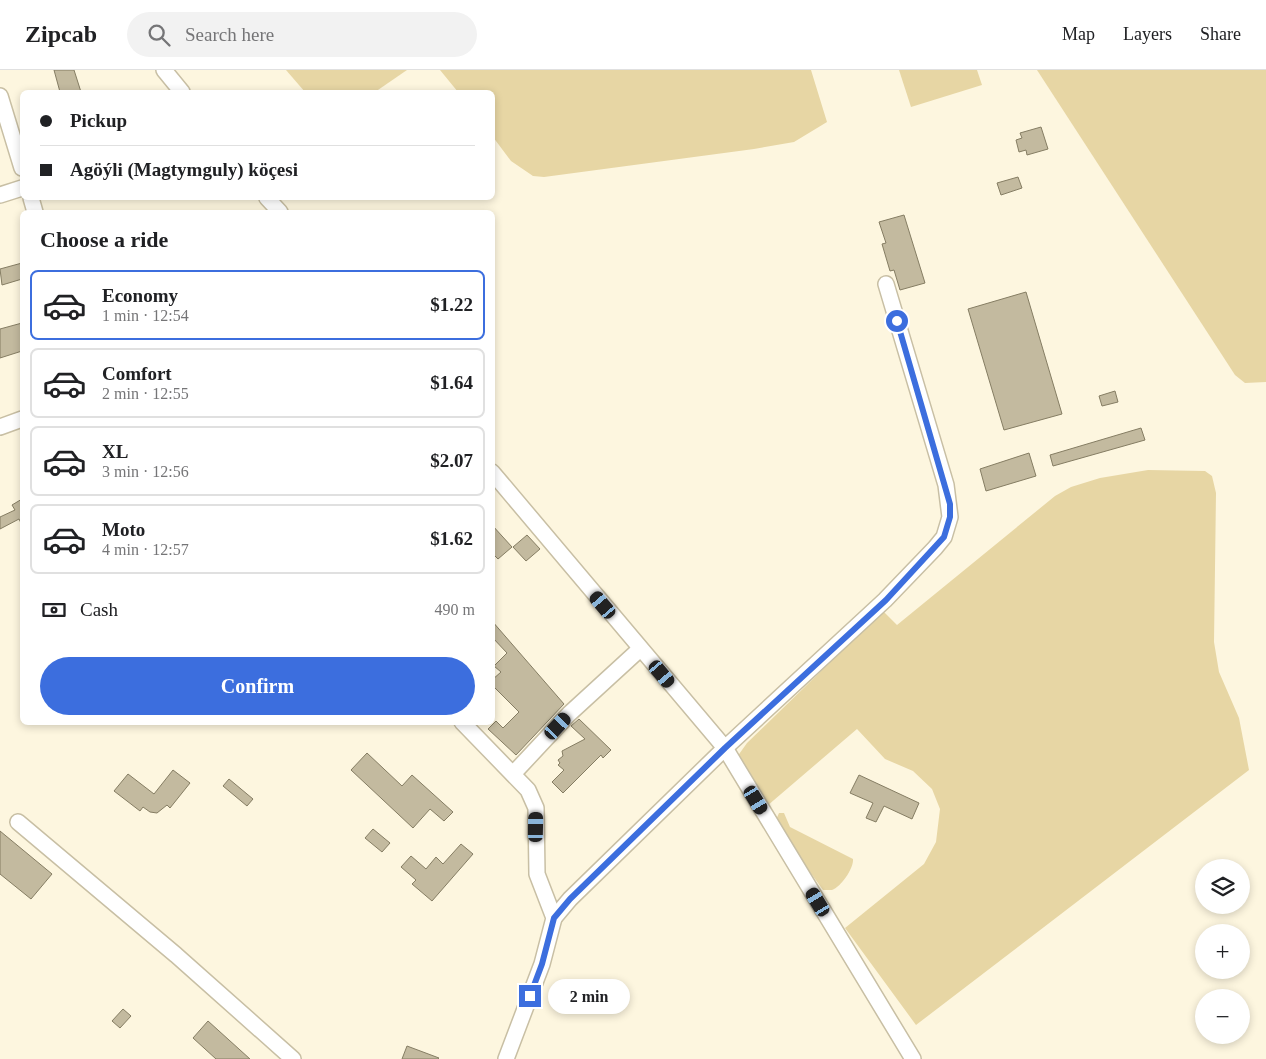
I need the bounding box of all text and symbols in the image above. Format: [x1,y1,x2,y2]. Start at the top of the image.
search box [127,12,477,57]
text: Zipcab [25,21,97,47]
icon: search [145,21,173,49]
text: Search here [185,24,274,45]
text: Map [1062,24,1095,44]
text: Layers [1123,24,1172,44]
text: Share [1200,24,1241,44]
text: Pickup [70,110,127,131]
text: Agöýli (Magtymguly) köçesi [70,159,298,180]
text: Choose a ride [40,227,168,252]
icon: car [42,283,87,328]
text: Economy [102,285,178,306]
text: $1.22 [430,294,473,315]
text: 1 min · 12:54 [102,307,189,324]
route start [886,310,908,332]
icon: car [42,361,87,406]
text: Comfort [102,363,172,384]
text: $1.64 [430,372,473,393]
text: 2 min · 12:55 [102,385,189,402]
icon: car [42,439,87,484]
text: XL [102,441,128,462]
text: $2.07 [430,450,473,471]
text: 3 min · 12:56 [102,463,189,480]
icon: car [42,517,87,562]
text: Moto [102,519,145,540]
text: $1.62 [430,528,473,549]
text: 4 min · 12:57 [102,541,189,558]
car [587,589,618,621]
icon: cash [40,596,68,624]
text: Cash [80,599,118,620]
text: 490 m [435,601,475,618]
button: Confirm [40,657,475,715]
car [646,658,677,690]
car [542,710,573,742]
car [741,783,770,817]
car [528,812,543,842]
map controls [1195,859,1250,1044]
button: layers [1195,859,1250,914]
car [803,885,832,919]
button: + [1195,924,1250,979]
callout: 2 min [548,978,630,1014]
route end [519,985,541,1007]
text: 2 min [570,988,608,1005]
button: − [1195,989,1250,1044]

